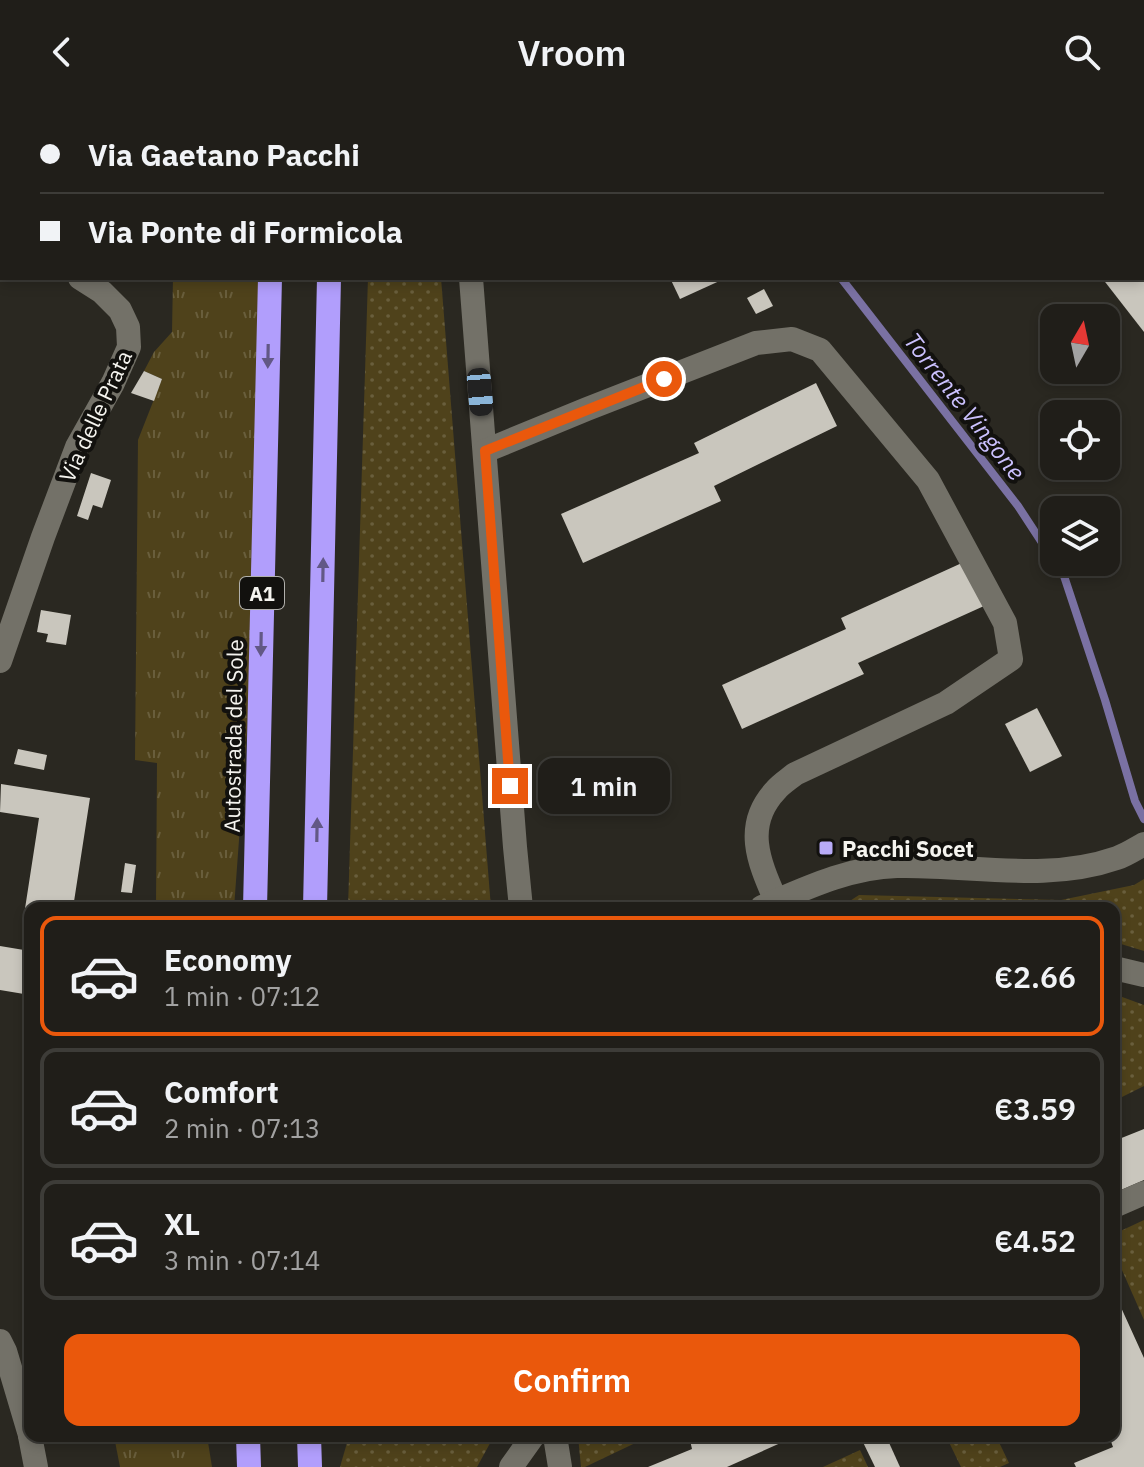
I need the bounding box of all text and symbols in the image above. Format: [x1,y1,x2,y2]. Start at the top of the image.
text: Vroom [518,29,626,76]
icon: back [40,30,84,74]
icon: search [1060,30,1104,74]
text: Via Gaetano Pacchi [88,135,360,174]
text: Via Ponte di Formicola [88,212,403,251]
north arrow [1040,304,1120,384]
map controls [1040,304,1120,576]
water label: Torrente Vingone [897,326,1033,486]
one-way arrow [261,344,274,369]
street label: Via delle Prata [52,345,138,487]
route start [646,361,682,397]
car [466,367,494,417]
button: locate [1040,400,1120,480]
button: layers [1040,496,1120,576]
one-way arrow [317,557,329,582]
road number: A1 [240,577,284,609]
one-way arrow [255,632,268,657]
street label: Autostrada del Sole [217,639,249,833]
callout: 1 min [538,758,670,814]
route end [492,768,528,804]
text: 1 min [570,769,638,803]
one-way arrow [311,817,323,842]
place label: Pacchi Socet [842,834,974,863]
marker: Pacchi Socet [817,839,835,857]
icon: car [68,940,140,1012]
text: Economy [164,940,292,979]
text: €2.66 [994,957,1076,996]
text: 1 min · 07:12 [164,979,320,1013]
icon: car [68,1072,140,1144]
text: Comfort [164,1072,279,1111]
text: €3.59 [994,1089,1076,1128]
text: 2 min · 07:13 [164,1111,320,1145]
icon: car [68,1204,140,1276]
text: XL [164,1204,200,1243]
text: €4.52 [994,1221,1076,1260]
text: 3 min · 07:14 [164,1243,320,1277]
button: Confirm [64,1334,1080,1426]

